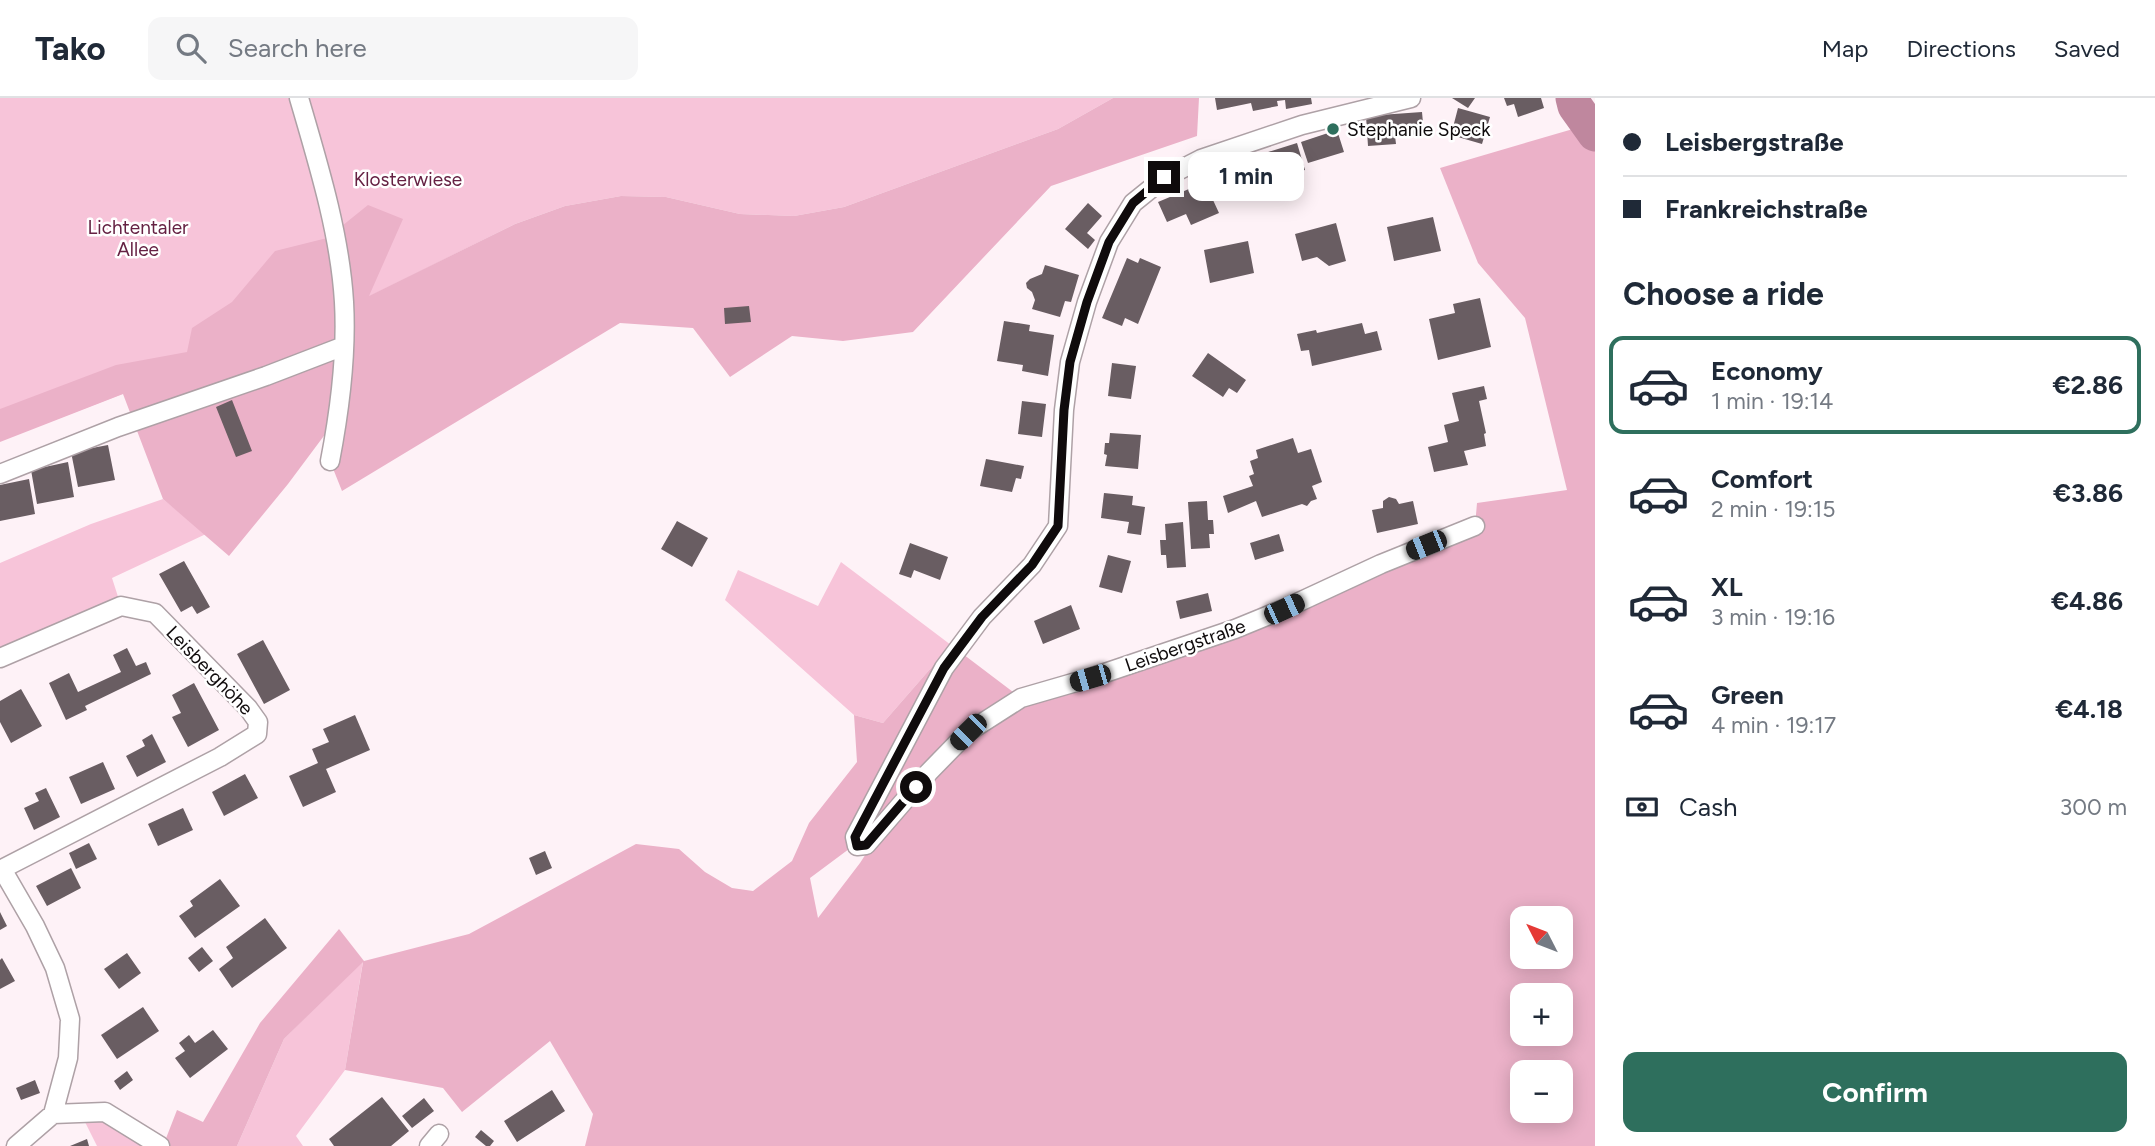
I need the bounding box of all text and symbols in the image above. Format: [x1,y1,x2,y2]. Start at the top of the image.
search box [148,17,638,80]
text: Tako [35,29,106,68]
icon: search [172,29,210,67]
text: Search here [228,32,367,64]
text: Map [1822,34,1868,63]
text: Directions [1906,34,2016,63]
text: Saved [2054,34,2120,63]
place label: Stephanie Speck [1347,118,1491,141]
marker: Stephanie Speck [1325,121,1341,137]
text: Leisbergstraße [1665,126,1844,158]
callout: 1 min [1188,153,1304,202]
route end [1148,161,1180,193]
text: 1 min [1219,162,1273,190]
park label: Klosterwiese [354,168,462,191]
text: Frankreichstraße [1665,193,1868,225]
park label: Lichtentaler Allee [87,216,189,261]
text: Choose a ride [1623,275,1824,313]
icon: car [1627,354,1690,417]
text: Economy [1711,355,1823,387]
text: €2.86 [2052,369,2123,401]
text: 1 min · 19:14 [1711,387,1833,415]
icon: car [1627,462,1690,525]
text: Comfort [1711,463,1813,495]
text: €3.86 [2053,477,2123,509]
text: 2 min · 19:15 [1711,495,1836,523]
car [1403,527,1450,563]
icon: car [1627,570,1690,633]
text: XL [1711,571,1743,603]
text: €4.86 [2051,585,2123,617]
car [1261,591,1308,627]
text: 3 min · 19:16 [1711,603,1835,631]
street label: Leisbergstraße [1122,614,1248,677]
street label: Leisberghöhe [161,621,258,720]
car [1067,662,1114,694]
icon: car [1627,678,1690,741]
text: Green [1711,679,1784,711]
text: €4.18 [2055,693,2123,725]
car [946,710,991,754]
text: 4 min · 19:17 [1711,711,1836,739]
route start [900,771,932,803]
icon: cash [1623,788,1661,826]
text: Cash [1679,791,1738,823]
text: 300 m [2060,793,2127,821]
north arrow [1510,906,1573,970]
map controls [1510,906,1573,1123]
button: + [1510,983,1573,1046]
button: Confirm [1623,1052,2127,1132]
button: − [1510,1060,1573,1123]

